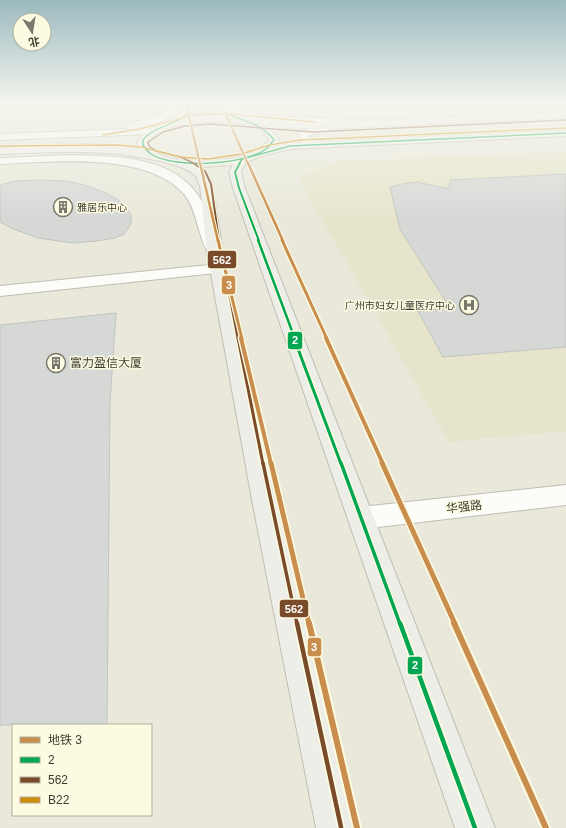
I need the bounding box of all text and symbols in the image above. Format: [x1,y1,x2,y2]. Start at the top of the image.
north arrow [12,12,52,52]
text: 北 [27,35,41,49]
building icon: 雅居乐中心 [52,196,74,218]
place label: 雅居乐中心 [77,202,127,213]
line badge: 562 [207,250,237,269]
text: 562 [213,254,231,266]
line badge: 3 [221,275,236,295]
text: 3 [226,279,232,291]
hospital icon: 广州市妇女儿童医疗中心 [458,294,480,316]
place label: 广州市妇女儿童医疗中心 [345,300,455,311]
line badge: 2 [287,331,303,350]
text: 2 [292,334,298,346]
building icon: 富力盈信大厦 [45,352,67,374]
place label: 富力盈信大厦 [70,356,142,370]
street label: 华强路 [445,498,483,516]
line badge: 562 [279,599,309,618]
text: 562 [285,603,303,615]
line badge: 3 [307,637,322,657]
text: 3 [311,641,317,653]
line badge: 2 [407,656,423,675]
text: 2 [412,659,418,671]
legend [12,724,152,816]
text: 地铁 3 [48,733,82,747]
text: 2 [48,753,55,767]
text: 562 [48,773,68,787]
text: B22 [48,793,70,807]

